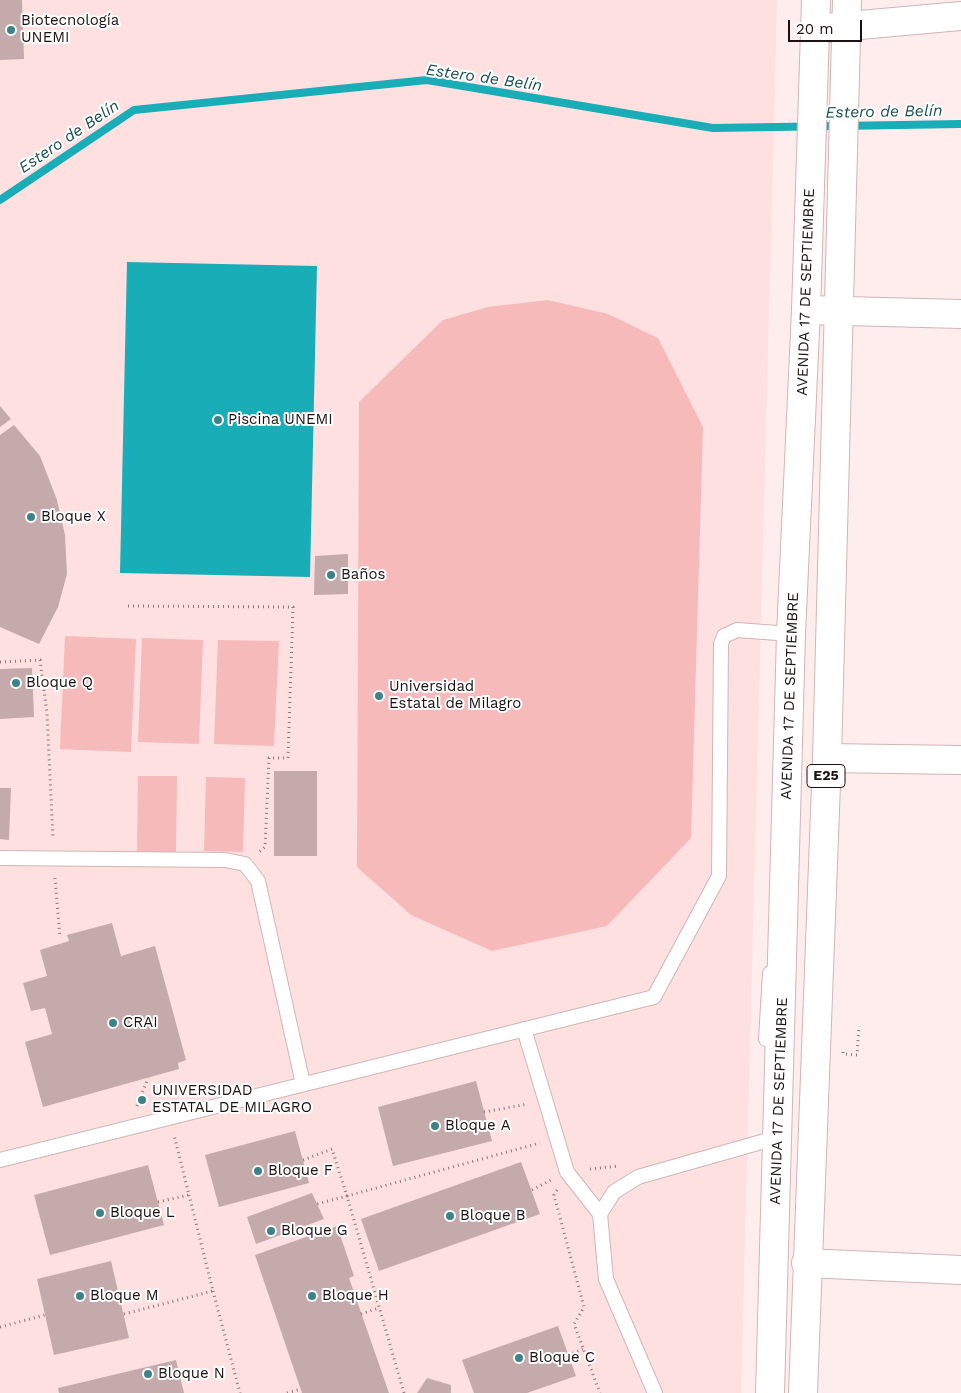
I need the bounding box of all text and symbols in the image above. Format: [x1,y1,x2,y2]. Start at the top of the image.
scale bar [791,10,865,42]
place label: Biotecnología UNEMI [21,12,119,47]
text: 20 m [796,20,834,38]
marker: Biotecnología UNEMI [5,24,17,36]
water label: Estero de Belín [425,60,543,96]
water label: Estero de Belín [15,96,123,178]
water label: Estero de Belín [825,101,943,123]
street label: AVENIDA 17 DE SEPTIEMBRE [793,188,819,396]
place label: Piscina UNEMI [228,411,333,429]
marker: Piscina UNEMI [212,414,224,426]
place label: Bloque X [41,508,106,526]
marker: Bloque X [25,511,37,523]
place label: Baños [341,566,385,584]
marker: Baños [325,569,337,581]
street label: AVENIDA 17 DE SEPTIEMBRE [777,592,803,800]
place label: Bloque Q [26,674,93,692]
marker: Bloque Q [10,677,22,689]
place label: Universidad Estatal de Milagro [389,678,521,713]
marker: Universidad Estatal de Milagro [373,690,385,702]
road number: E25 [807,764,845,788]
street label: AVENIDA 17 DE SEPTIEMBRE [766,997,792,1205]
place label: CRAI [123,1014,158,1032]
marker: CRAI [107,1017,119,1029]
place label: UNIVERSIDAD ESTATAL DE MILAGRO [152,1082,312,1117]
marker: UNIVERSIDAD ESTATAL DE MILAGRO [136,1094,148,1106]
place label: Bloque A [445,1117,511,1135]
marker: Bloque A [429,1120,441,1132]
place label: Bloque F [268,1162,333,1180]
marker: Bloque F [252,1165,264,1177]
place label: Bloque L [110,1204,175,1222]
marker: Bloque L [94,1207,106,1219]
place label: Bloque B [460,1207,526,1225]
marker: Bloque B [444,1210,456,1222]
place label: Bloque G [281,1222,348,1240]
marker: Bloque G [265,1225,277,1237]
place label: Bloque M [90,1287,159,1305]
place label: Bloque H [322,1287,389,1305]
marker: Bloque M [74,1290,86,1302]
marker: Bloque H [306,1290,318,1302]
place label: Bloque C [529,1349,595,1367]
marker: Bloque C [513,1352,525,1364]
place label: Bloque N [158,1365,225,1383]
marker: Bloque N [142,1368,154,1380]

